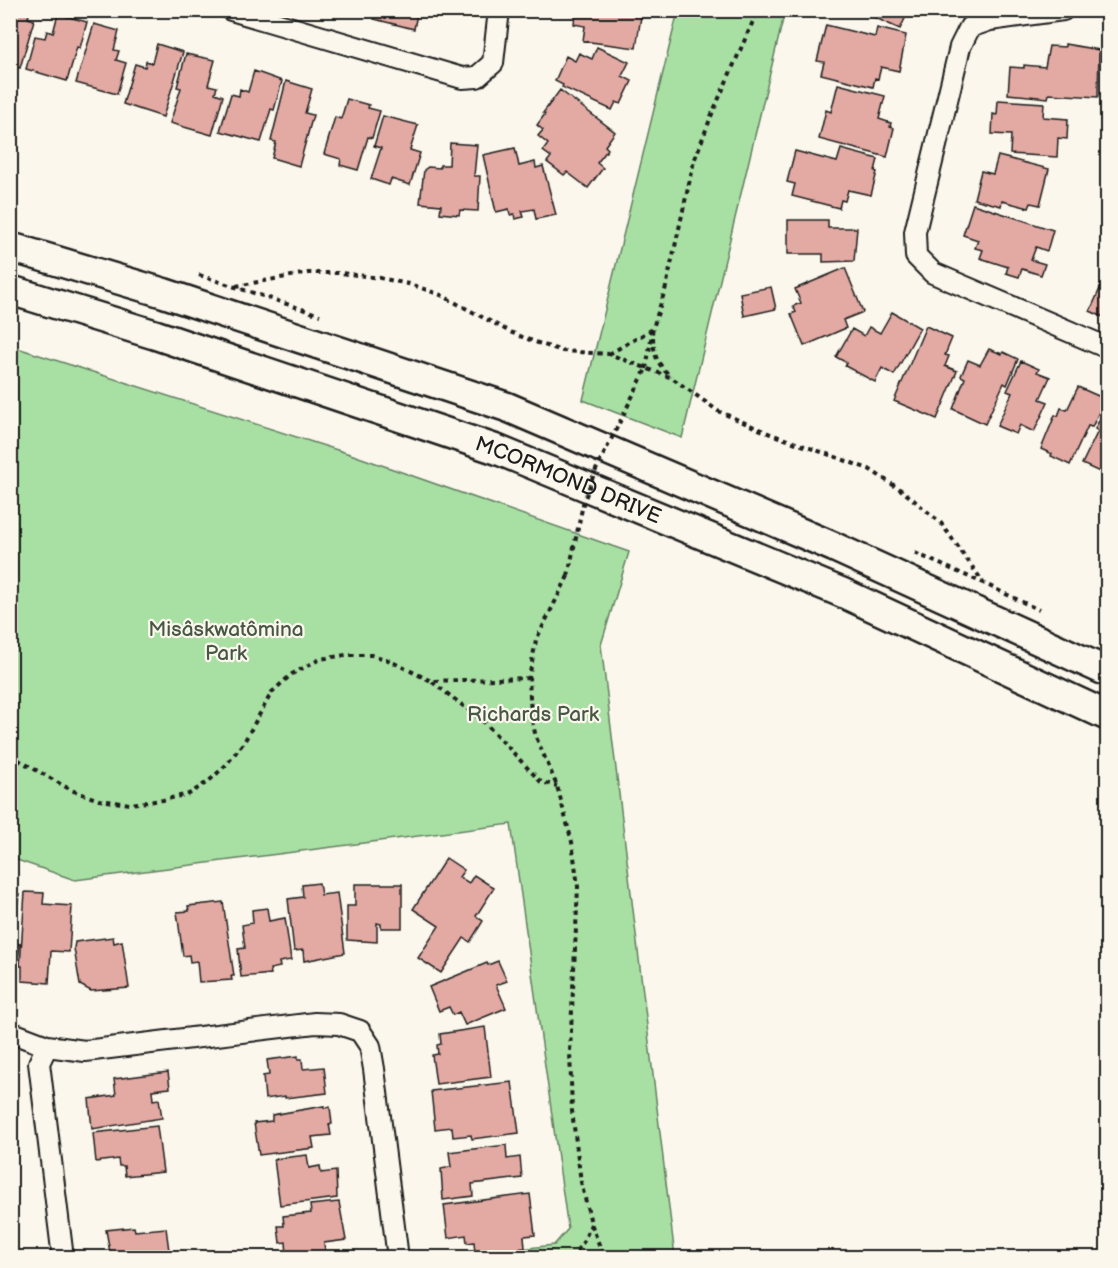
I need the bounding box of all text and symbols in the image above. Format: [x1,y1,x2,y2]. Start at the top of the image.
street label: MCORMOND DRIVE [472,431,665,529]
park label: Misâskwatômina Park [148,617,304,666]
park label: Richards Park [467,702,600,727]

